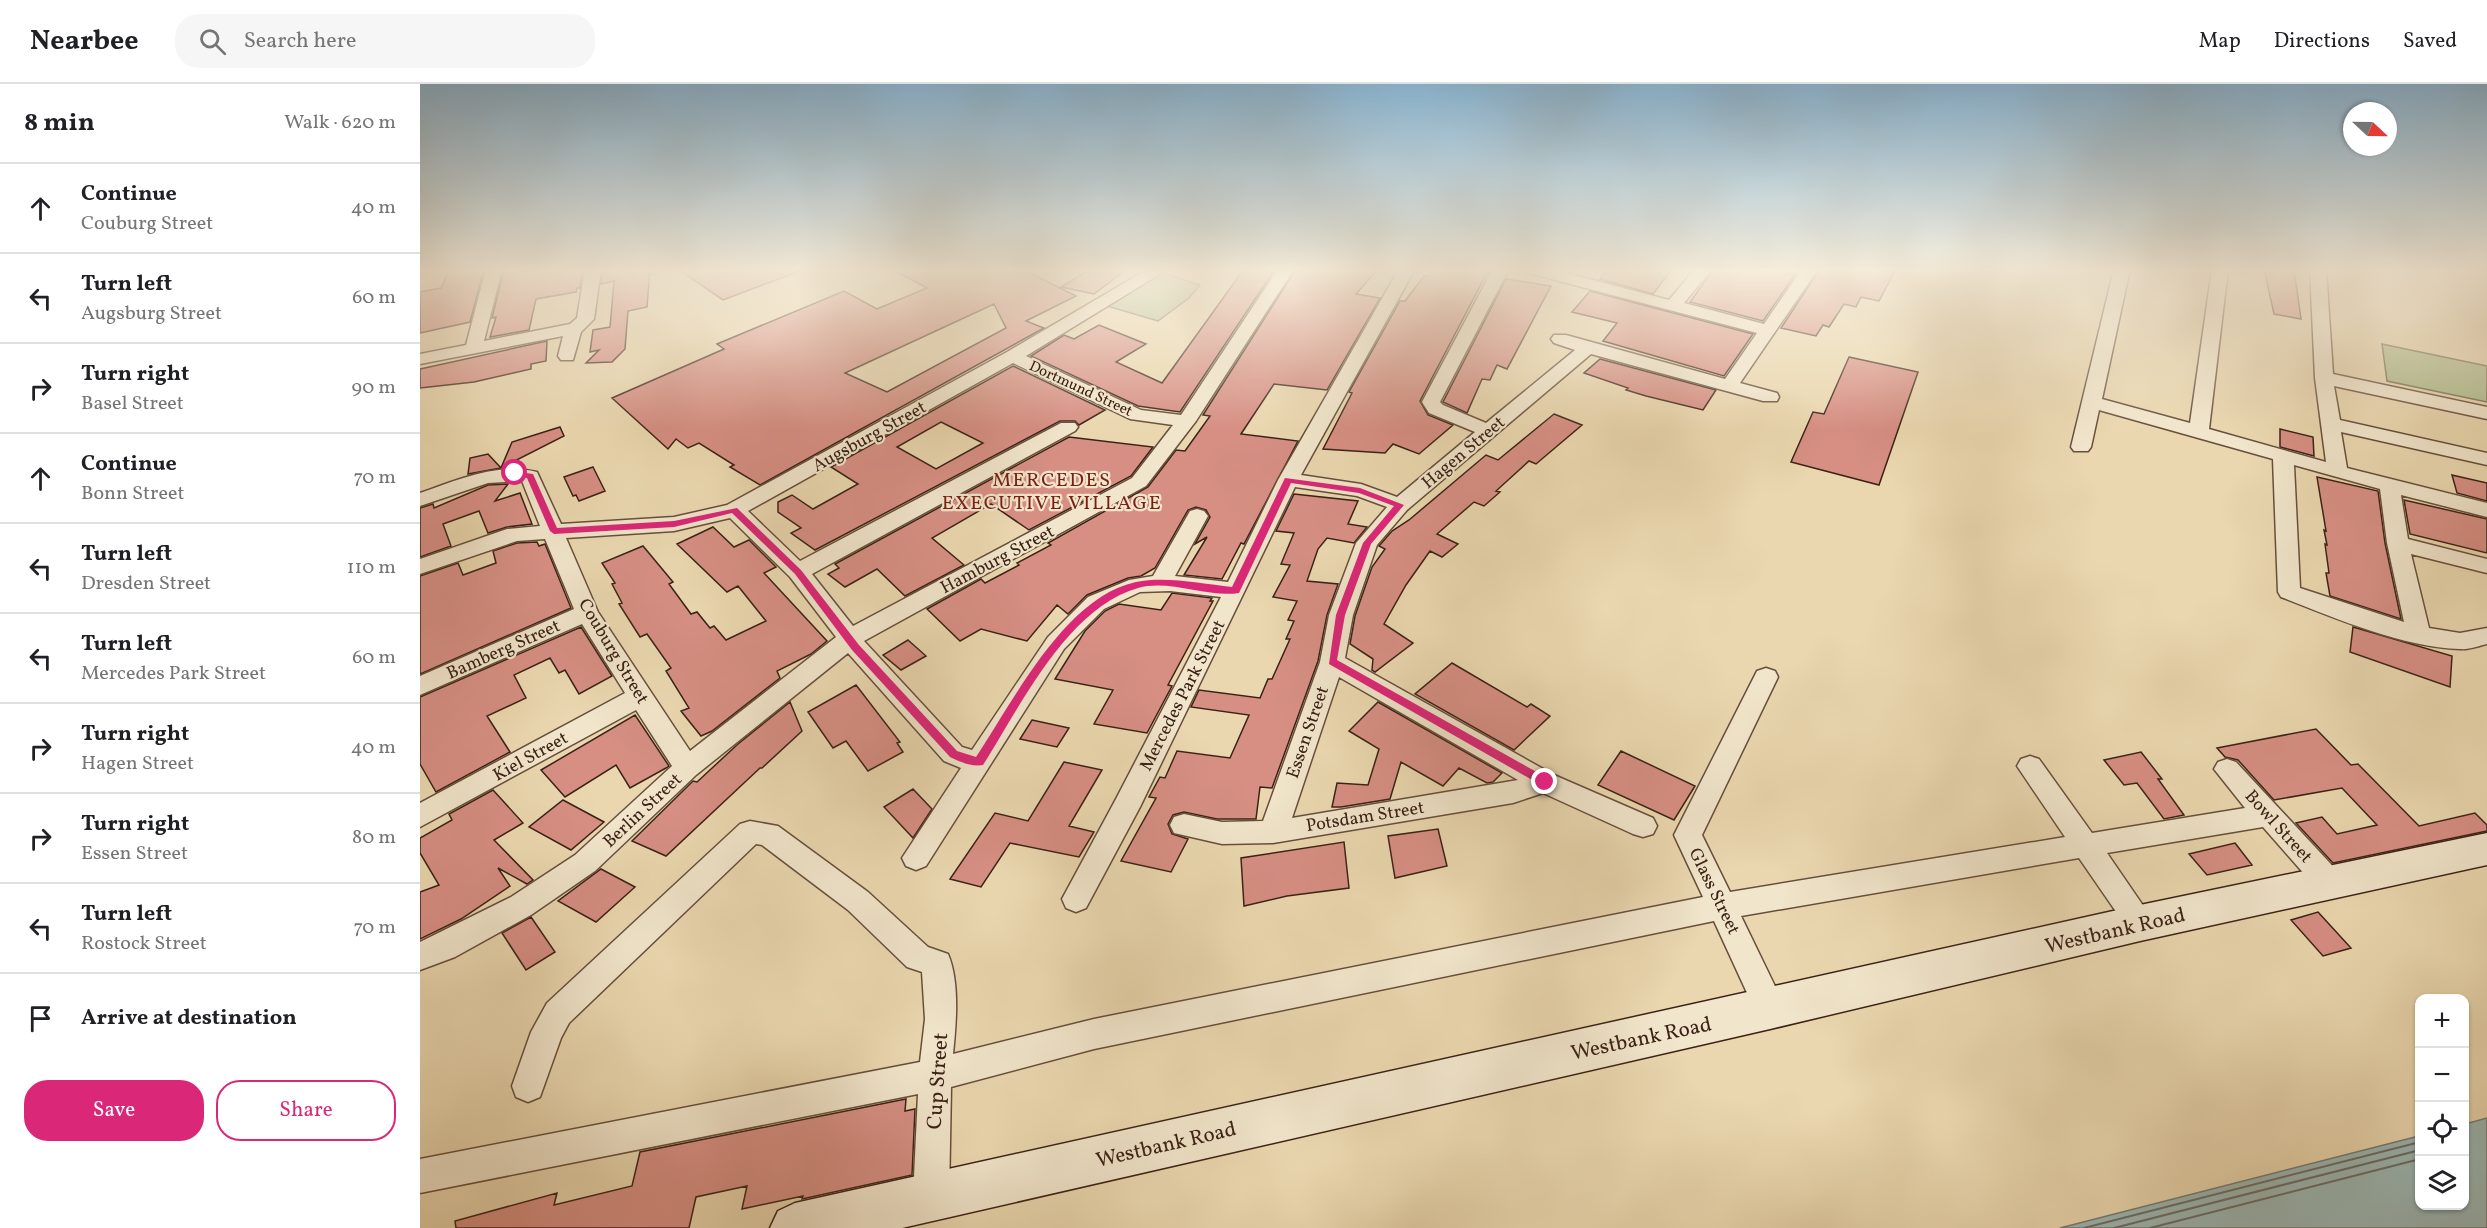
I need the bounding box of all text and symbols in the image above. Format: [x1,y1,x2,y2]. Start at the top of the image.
search box [175,14,595,68]
text: Nearbee [30,22,139,61]
icon: search [196,25,229,58]
text: Search here [244,26,356,57]
text: Map [2199,27,2241,56]
text: Directions [2274,27,2370,56]
text: Saved [2403,27,2457,56]
north arrow [2343,102,2397,156]
text: 8 min [24,105,95,141]
text: Walk · 620 m [284,109,396,137]
text: Continue [81,179,177,210]
icon: ahead [24,192,57,225]
text: 40 m [351,194,396,222]
text: Couburg Street [81,210,213,238]
text: Turn left [81,269,172,300]
icon: left [24,282,57,315]
text: 60 m [352,284,396,312]
text: Augsburg Street [81,300,222,328]
street label: Dortmund Street [1025,356,1136,423]
text: Turn right [81,359,189,390]
icon: right [24,372,57,405]
text: 90 m [352,374,396,402]
text: Basel Street [81,390,184,418]
street label: Augsburg Street [808,396,931,479]
street label: Hagen Street [1417,411,1511,495]
text: Continue [81,449,177,480]
route start [501,459,527,485]
icon: ahead [24,462,57,495]
text: 70 m [353,464,396,492]
district label: MERCEDES EXECUTIVE VILLAGE [942,467,1162,518]
text: Bonn Street [81,480,184,508]
street label: Hamburg Street [936,520,1059,601]
text: Turn left [81,539,172,570]
icon: left [24,552,57,585]
text: 110 m [347,554,396,582]
text: Dresden Street [81,570,211,598]
street label: Couburg Street [571,594,654,709]
street label: Bamberg Street [443,614,564,687]
street label: Mercedes Park Street [1134,616,1232,776]
text: Turn left [81,629,172,660]
icon: left [24,642,57,675]
text: 60 m [352,644,396,672]
text: Mercedes Park Street [81,660,266,688]
street label: Essen Street [1281,683,1336,782]
text: Turn right [81,719,189,750]
street label: Kiel Street [489,726,573,788]
icon: right [24,732,57,765]
text: 40 m [351,734,396,762]
text: Hagen Street [81,750,194,778]
street label: Berlin Street [598,768,688,854]
route end [1531,768,1557,794]
street label: Bowl Street [2238,785,2318,869]
street label: Potsdam Street [1304,796,1426,839]
text: Turn right [81,809,189,840]
icon: right [24,822,57,855]
text: 80 m [352,824,396,852]
text: Essen Street [81,840,188,868]
street label: Glass Street [1682,844,1745,939]
text: Turn left [81,899,172,930]
street label: Westbank Road [2042,901,2188,962]
icon: left [24,912,57,945]
text: 70 m [353,914,396,942]
text: Rostock Street [81,930,207,958]
map controls [2415,994,2469,1210]
button: + [2415,994,2469,1048]
icon: arrive [24,1002,57,1035]
text: Arrive at destination [81,1003,297,1034]
street label: Westbank Road [1568,1010,1714,1069]
street label: Cup Street [921,1032,956,1130]
button: − [2415,1048,2469,1102]
button: Save [24,1080,204,1141]
button: Share [216,1080,396,1141]
button: locate [2415,1102,2469,1156]
street label: Westbank Road [1093,1115,1239,1176]
button: layers [2415,1156,2469,1210]

